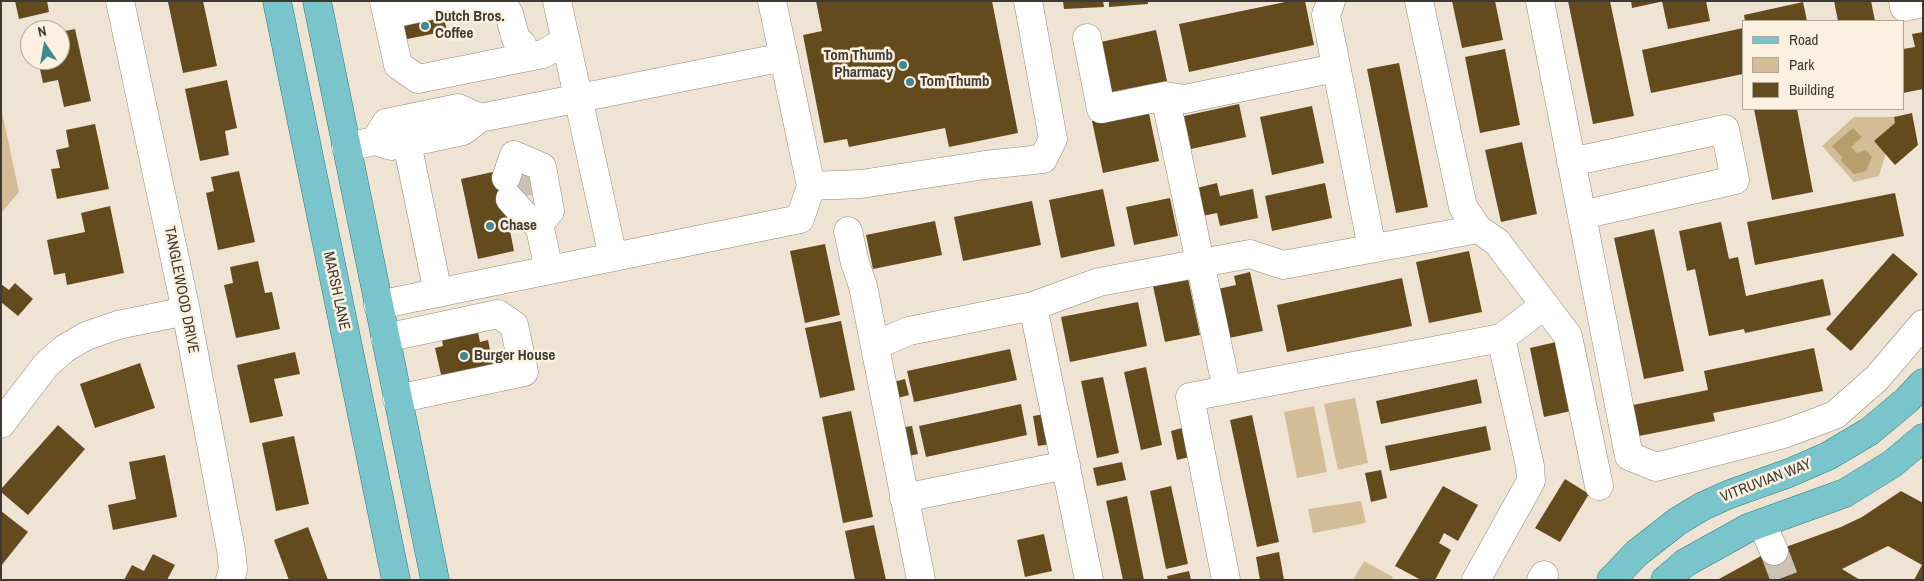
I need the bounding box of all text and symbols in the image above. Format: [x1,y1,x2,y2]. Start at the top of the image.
place label: Dutch Bros. Coffee [435,8,505,43]
north arrow [20,20,70,70]
marker: Dutch Bros. Coffee [419,20,431,32]
legend [1742,20,1904,110]
text: N [36,22,48,41]
text: Road [1789,29,1818,50]
place label: Tom Thumb Pharmacy [824,47,893,82]
text: Park [1789,54,1814,75]
marker: Tom Thumb Pharmacy [897,59,909,71]
place label: Tom Thumb [920,73,989,91]
marker: Tom Thumb [904,76,916,88]
text: Building [1789,79,1834,100]
place label: Chase [500,217,537,235]
marker: Chase [484,220,496,232]
street label: TANGLEWOOD DRIVE [160,225,202,355]
street label: MARSH LANE [319,250,353,332]
place label: Burger House [474,347,555,365]
marker: Burger House [458,350,470,362]
street label: VITRUVIAN WAY [1718,455,1814,507]

